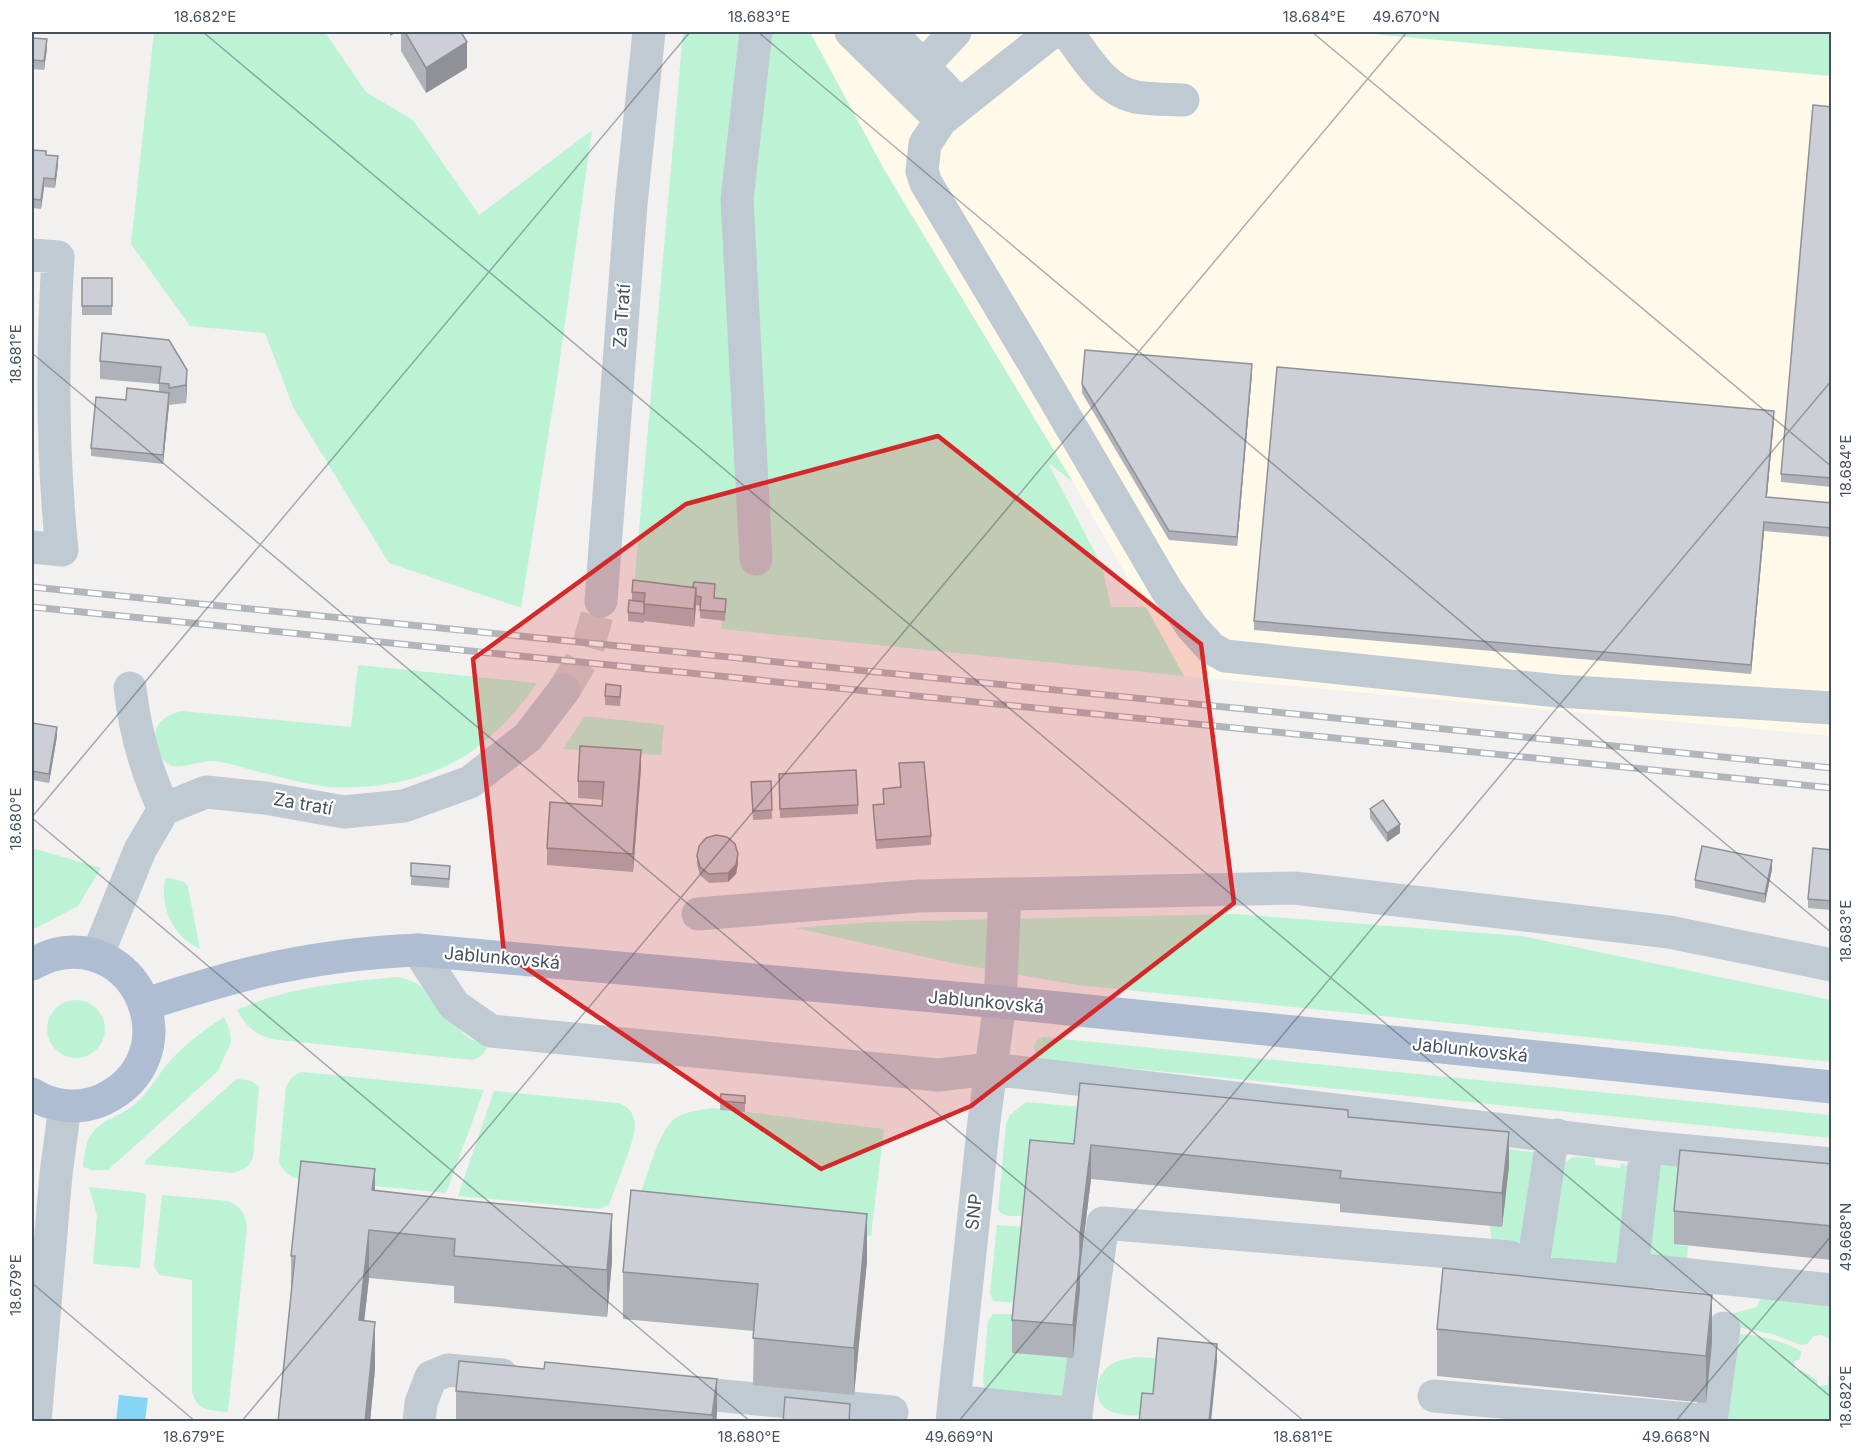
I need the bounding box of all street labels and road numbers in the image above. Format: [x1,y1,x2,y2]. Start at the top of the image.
street label: Za Tratí [609,283,634,349]
street label: Za tratí [272,788,335,819]
street label: Jablunkovská [443,942,561,973]
street label: Jablunkovská [927,986,1045,1017]
street label: Jablunkovská [1411,1033,1529,1066]
street label: SNP [961,1193,986,1231]

